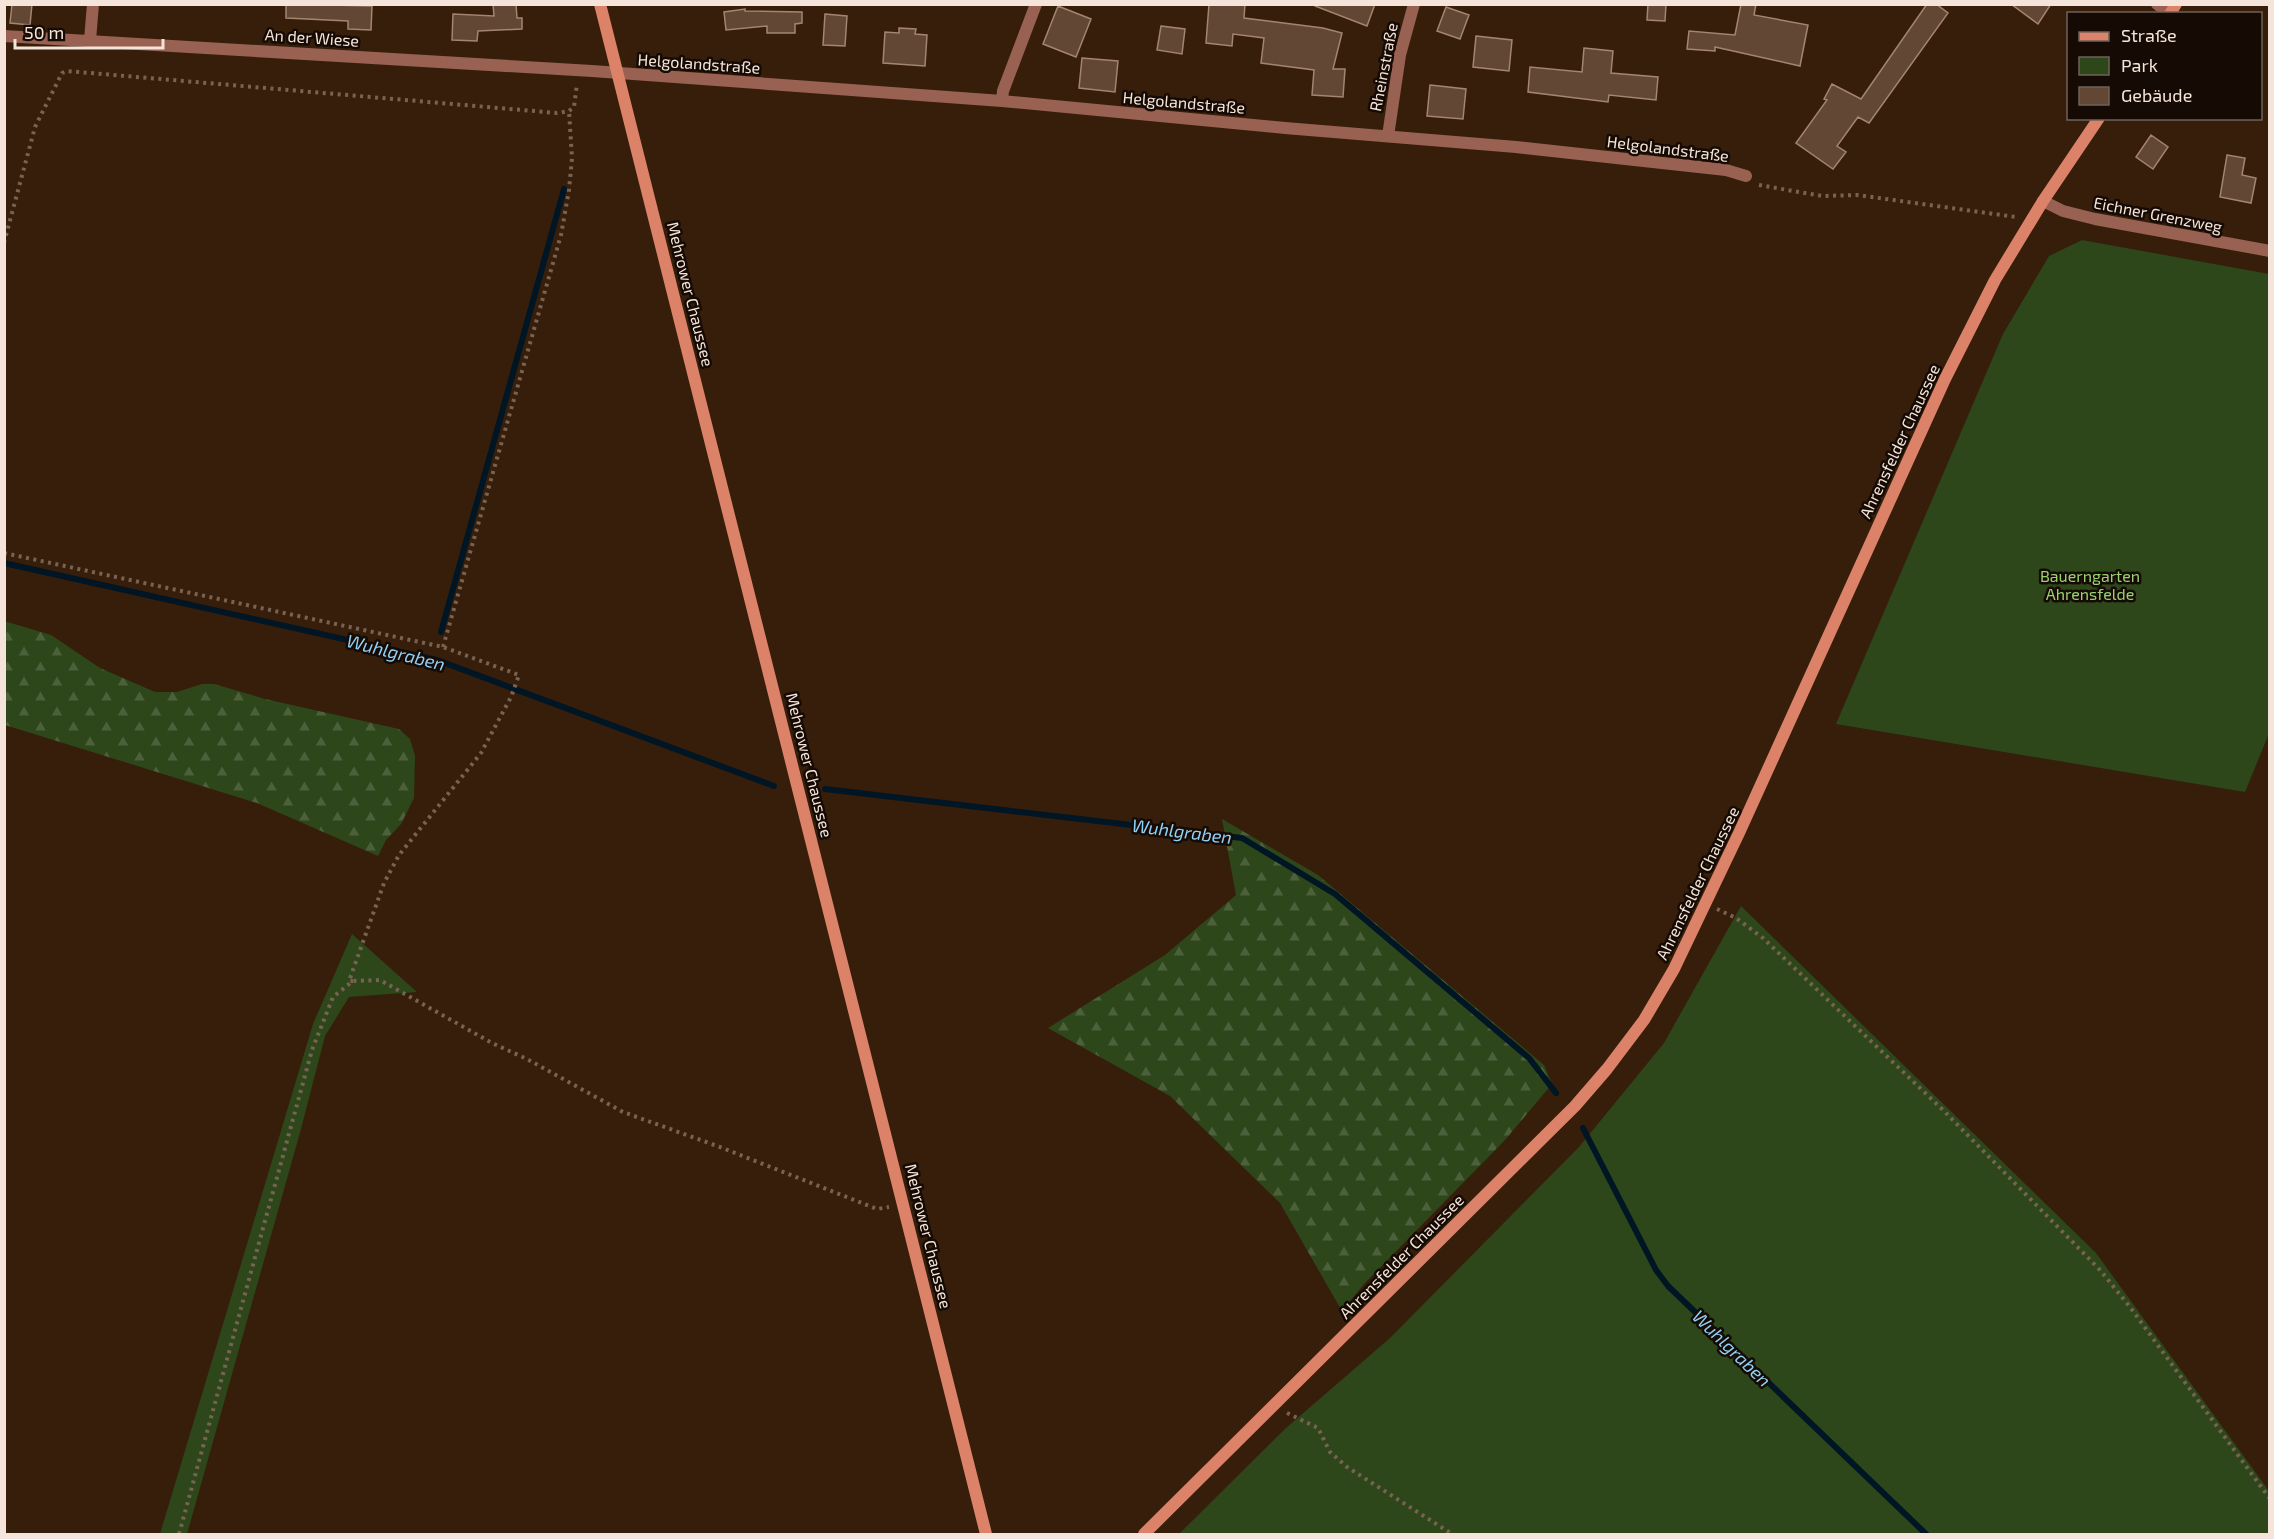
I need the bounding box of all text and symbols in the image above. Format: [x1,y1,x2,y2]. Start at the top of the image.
scale bar [15,12,164,50]
legend [2067,12,2262,120]
text: 50 m [24,21,64,43]
street label: Rheinstraße [1365,21,1401,113]
street label: An der Wiese [264,24,360,50]
text: Straße [2121,24,2177,46]
street label: Helgolandstraße [637,49,761,77]
text: Park [2121,54,2158,76]
text: Gebäude [2121,84,2192,106]
street label: Helgolandstraße [1122,87,1246,117]
street label: Helgolandstraße [1606,131,1730,165]
street label: Eichner Grenzweg [2092,192,2224,236]
street label: Mehrower Chaussee [664,220,718,368]
street label: Ahrensfelder Chaussee [1855,361,1943,521]
park label: Bauerngarten Ahrensfelde [2040,566,2140,603]
water label: Wuhlgraben [344,629,448,675]
street label: Mehrower Chaussee [783,691,837,839]
street label: Ahrensfelder Chaussee [1652,803,1742,963]
water label: Wuhlgraben [1131,814,1233,848]
street label: Mehrower Chaussee [902,1162,956,1310]
street label: Ahrensfelder Chaussee [1335,1190,1467,1322]
water label: Wuhlgraben [1688,1305,1776,1391]

